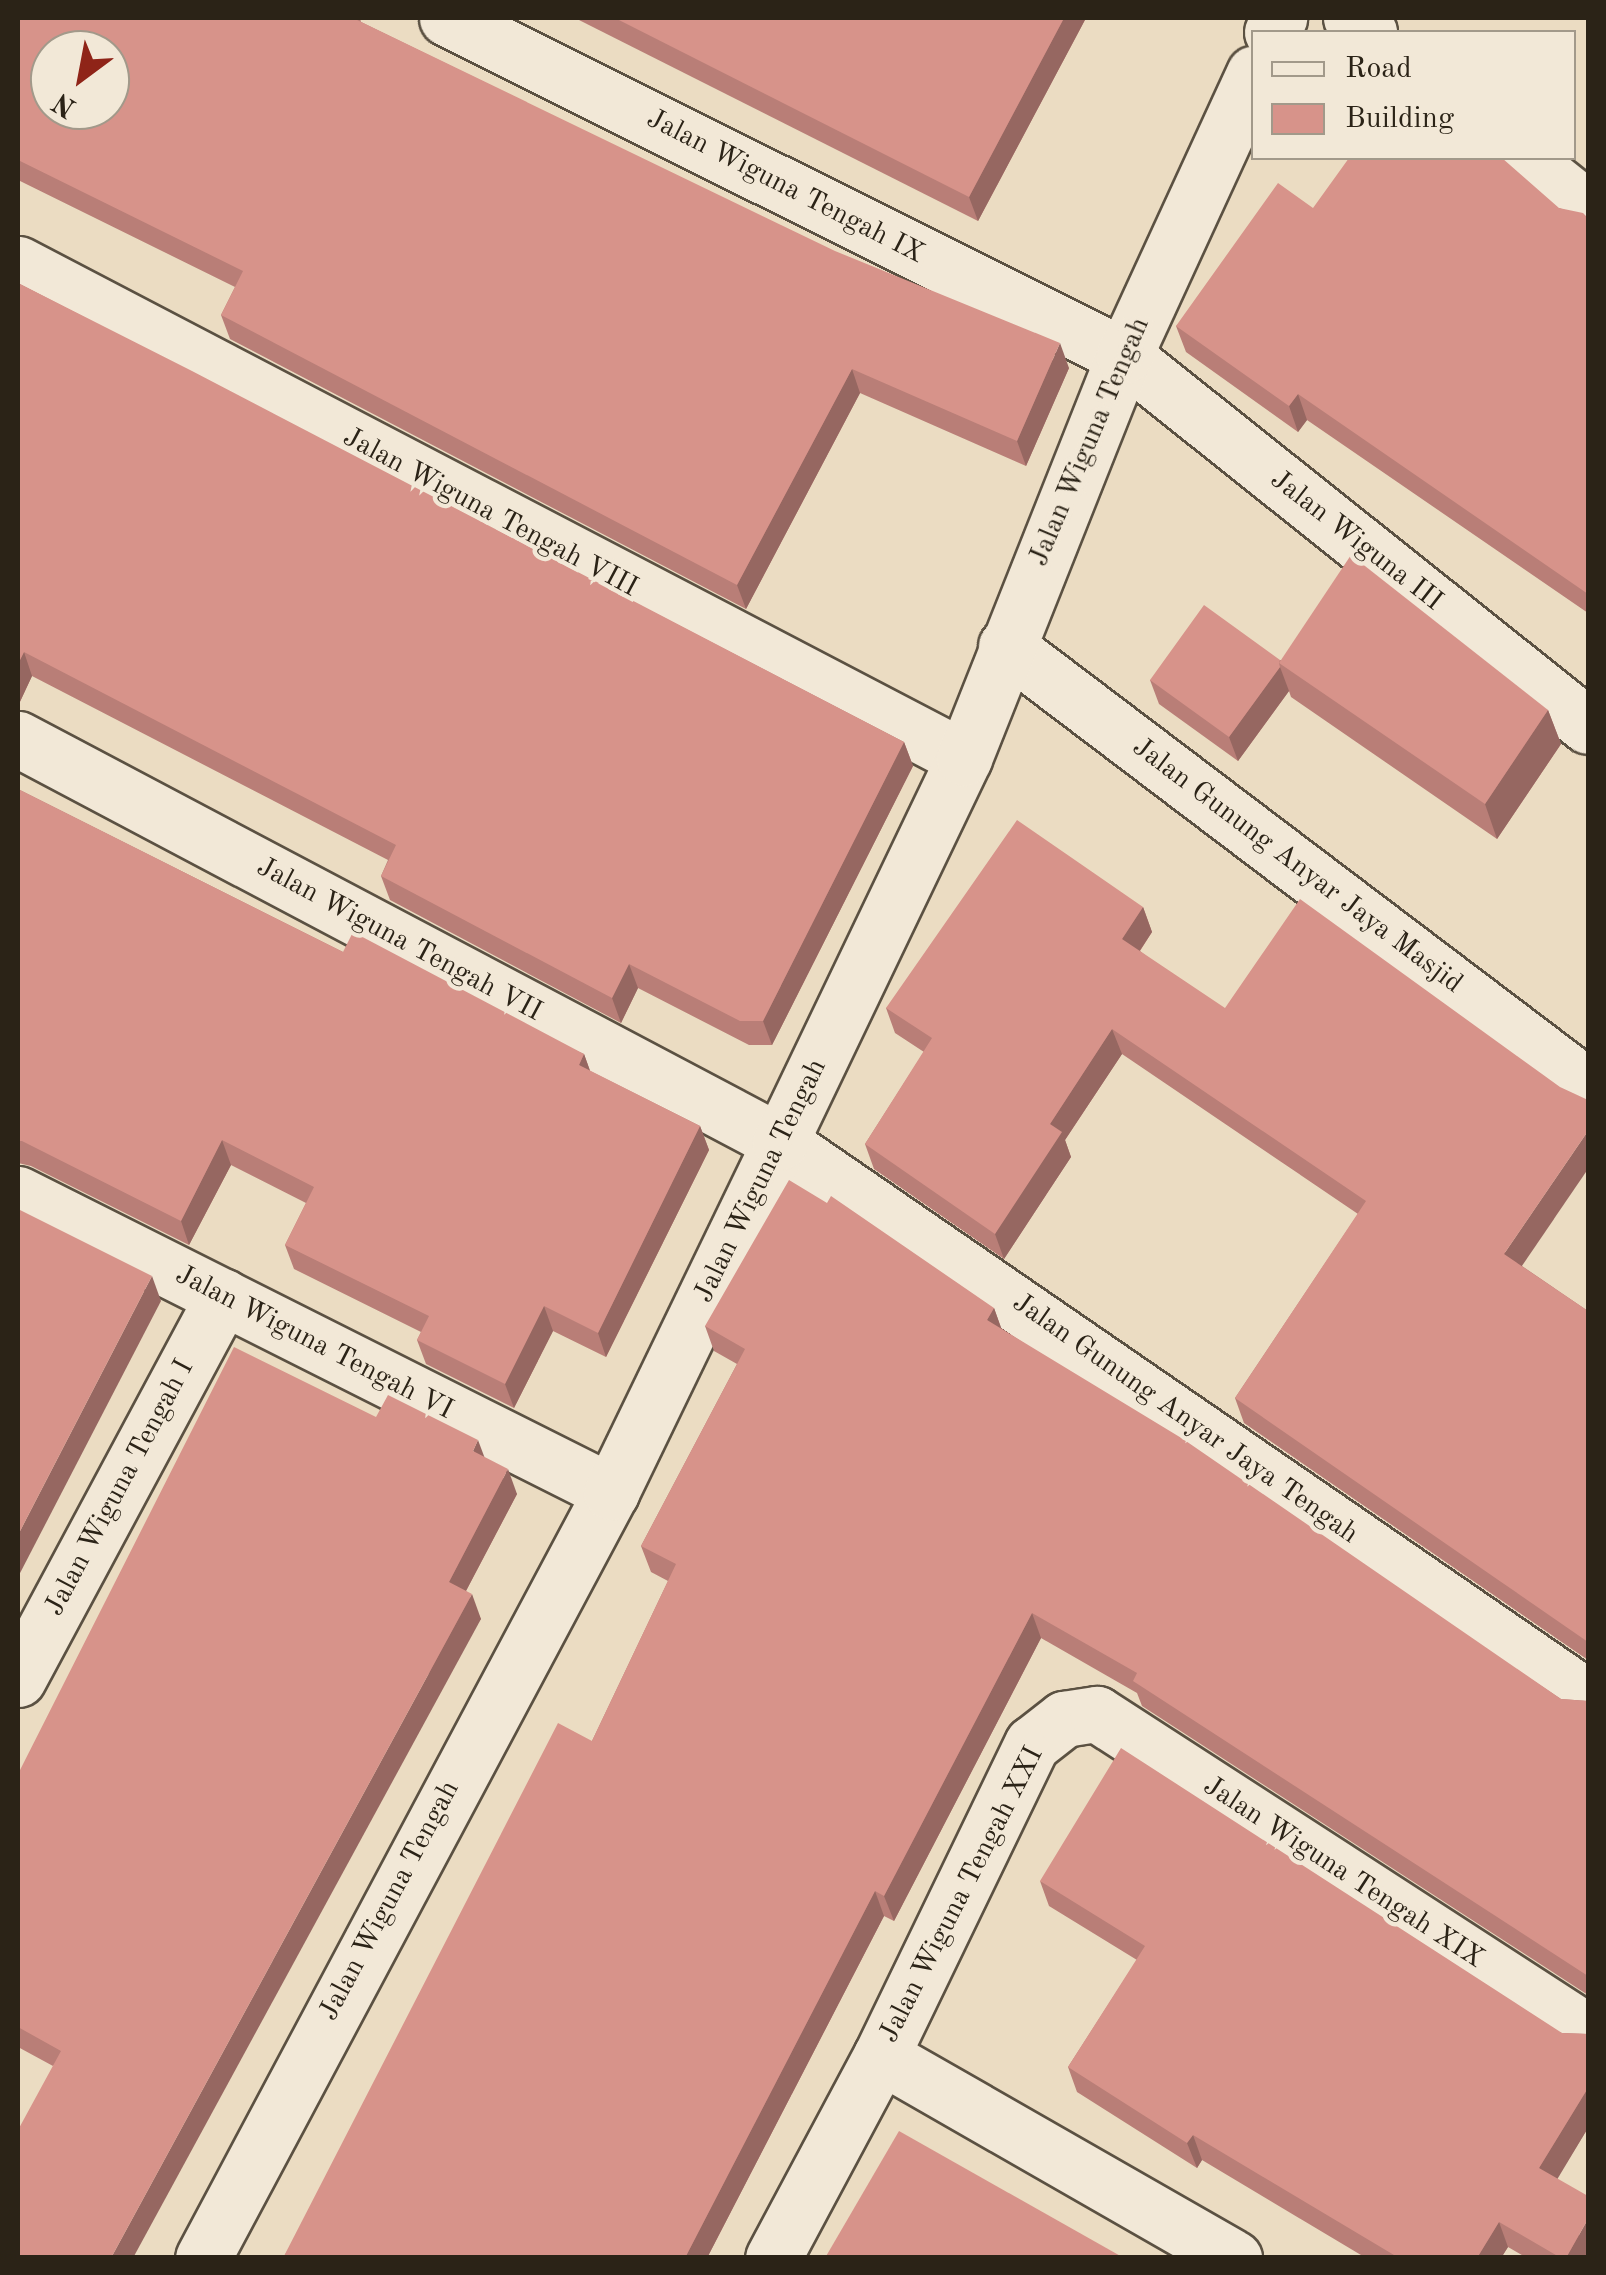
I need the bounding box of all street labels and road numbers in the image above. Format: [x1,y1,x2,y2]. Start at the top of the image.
street label: Jalan Wiguna Tengah IX [641,102,929,272]
street label: Jalan Wiguna Tengah [1022,313,1158,571]
street label: Jalan Wiguna Tengah VIII [337,421,643,605]
street label: Jalan Wiguna III [1263,463,1449,619]
street label: Jalan Gunung Anyar Jaya Masjid [1125,731,1469,1001]
street label: Jalan Wiguna Tengah VII [251,850,547,1030]
street label: Jalan Wiguna Tengah [687,1054,835,1308]
street label: Jalan Wiguna Tengah VI [170,1258,458,1428]
street label: Jalan Gunung Anyar Jaya Tengah [1006,1286,1364,1552]
street label: Jalan Wiguna Tengah I [38,1354,202,1622]
street label: Jalan Wiguna Tengah XXI [873,1741,1051,2049]
street label: Jalan Wiguna Tengah XIX [1196,1770,1490,1976]
street label: Jalan Wiguna Tengah [313,1775,467,2027]

